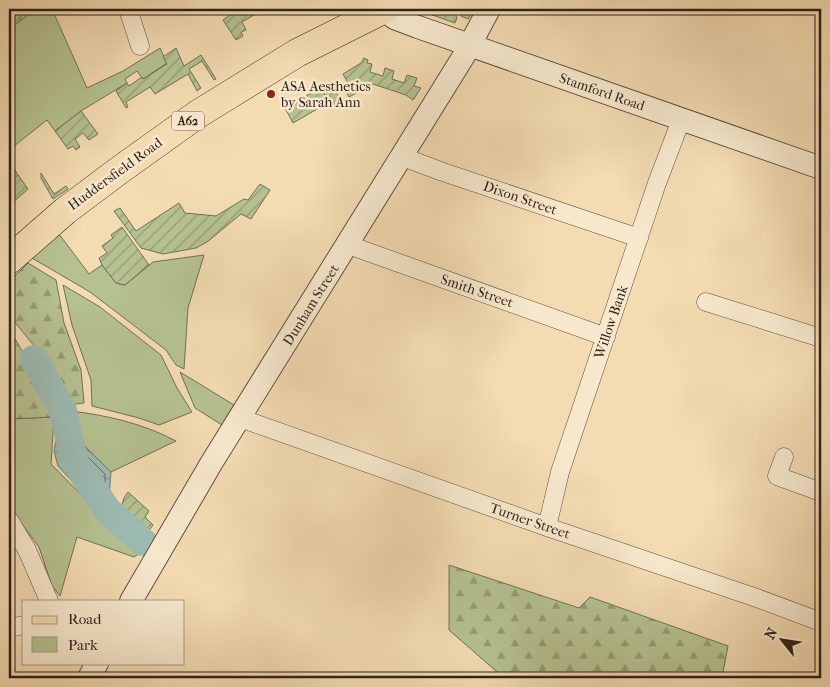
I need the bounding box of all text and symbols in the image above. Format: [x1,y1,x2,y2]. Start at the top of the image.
street label: Stamford Road [557,69,647,115]
place label: ASA Aesthetics by Sarah Ann [280,78,371,111]
marker: ASA Aesthetics by Sarah Ann [265,88,277,100]
road number: A62 [172,112,204,130]
street label: Huddersfield Road [65,134,166,214]
street label: Dixon Street [481,177,559,219]
street label: Dunham Street [279,261,343,349]
street label: Smith Street [438,271,516,311]
street label: Willow Bank [590,282,632,362]
street label: Turner Street [488,499,572,543]
legend [22,600,185,664]
text: Road [68,610,102,628]
north arrow [758,614,808,664]
text: N [761,625,781,643]
text: Park [68,636,98,654]

